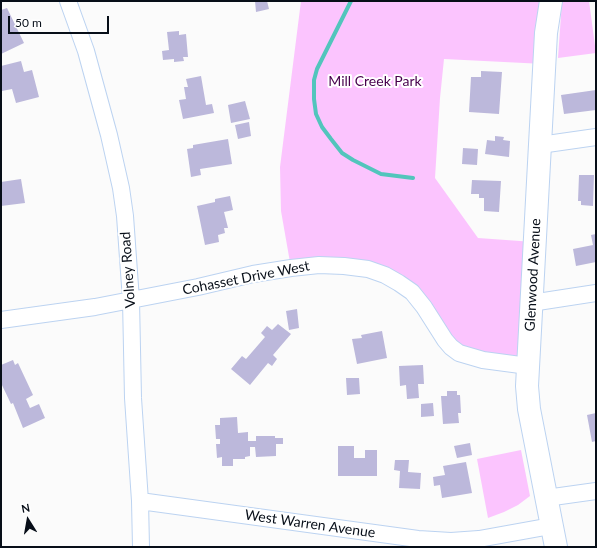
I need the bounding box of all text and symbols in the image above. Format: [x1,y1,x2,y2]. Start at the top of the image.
scale bar [10,8,111,34]
text: 50 m [15,15,42,30]
park label: Mill Creek Park [328,73,422,89]
street label: Glenwood Avenue [522,218,544,332]
street label: Volney Road [117,231,139,309]
street label: Cohasset Drive West [181,257,311,299]
north arrow [8,500,48,540]
text: N [20,501,31,515]
street label: West Warren Avenue [244,507,376,541]

